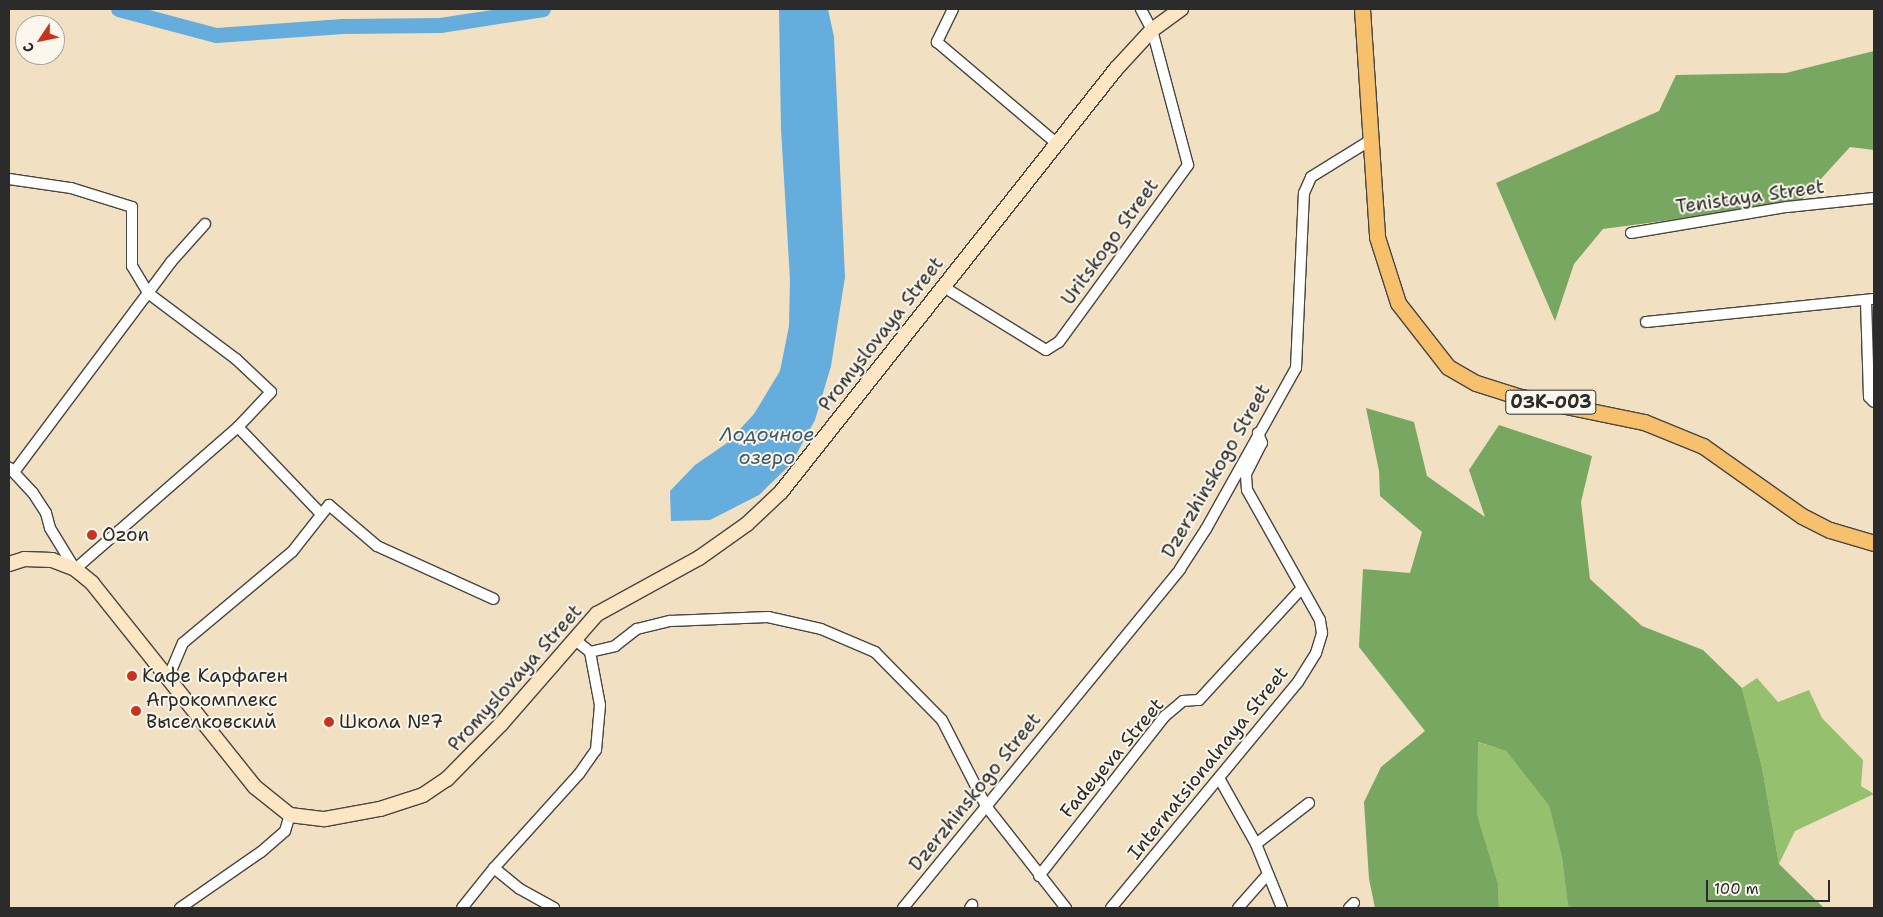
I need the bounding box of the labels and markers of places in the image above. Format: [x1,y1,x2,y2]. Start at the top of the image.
place label: Ozon [102,524,149,546]
marker: Ozon [86,529,98,541]
place label: Кафе Карфаген [142,665,288,687]
marker: Кафе Карфаген [126,670,138,682]
place label: Агрокомплекс Выселковский [146,689,278,733]
marker: Агрокомплекс Выселковский [130,705,142,717]
place label: Школа №7 [339,711,443,733]
marker: Школа №7 [323,716,335,728]

